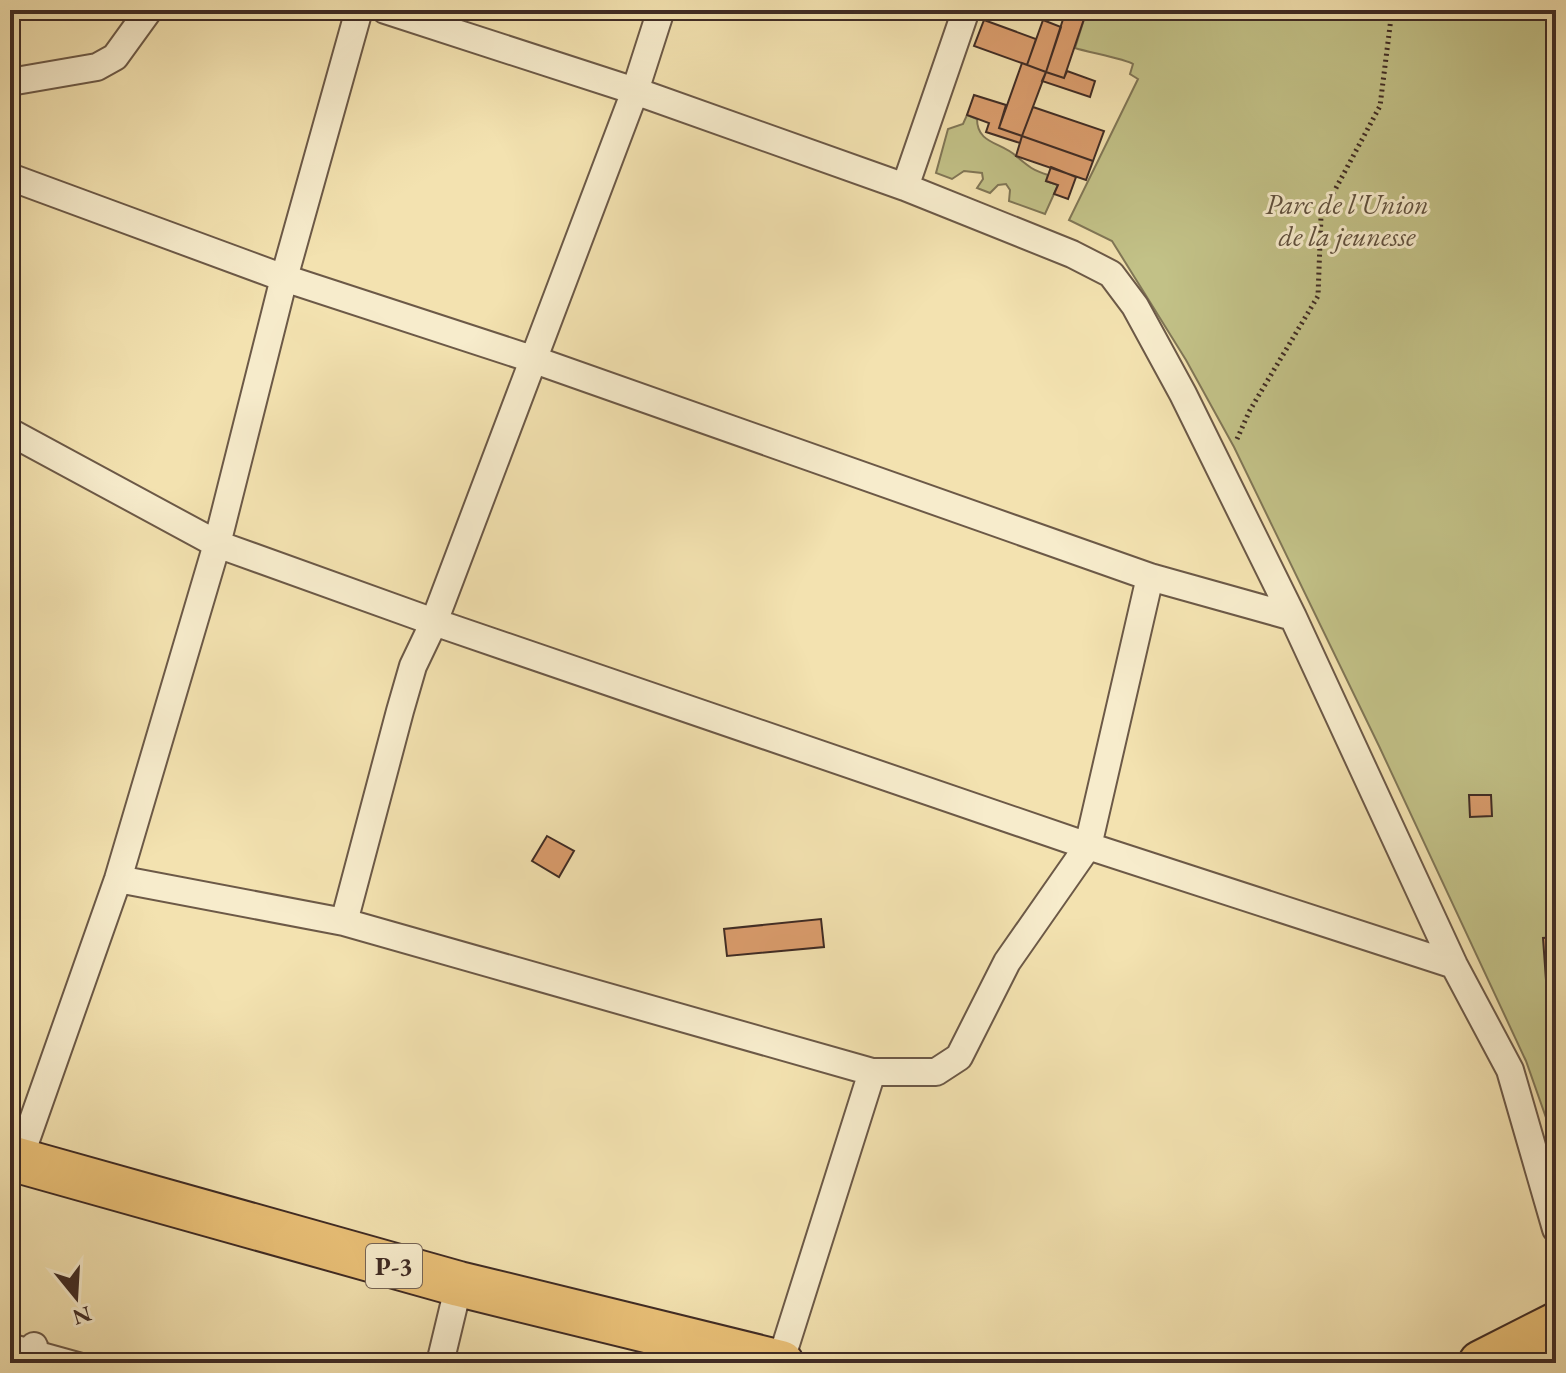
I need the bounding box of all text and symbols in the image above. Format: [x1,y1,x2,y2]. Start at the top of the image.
park label: Parc de l'Union de la jeunesse [1265,186,1429,254]
road number: P-3 [366,1244,422,1288]
north arrow [36,1257,116,1337]
text: N [69,1299,95,1332]

